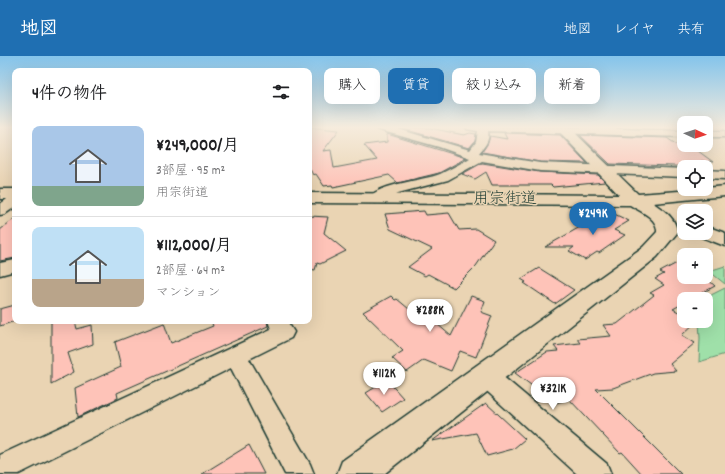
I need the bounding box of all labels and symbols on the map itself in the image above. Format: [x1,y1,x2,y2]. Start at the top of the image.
north arrow [677,116,713,152]
street label: 用宗街道 [473,188,537,211]
pin: ¥249K [565,202,621,236]
pin: ¥288K [402,299,458,333]
pin: ¥112K [356,362,412,396]
pin: ¥321K [525,377,581,411]

